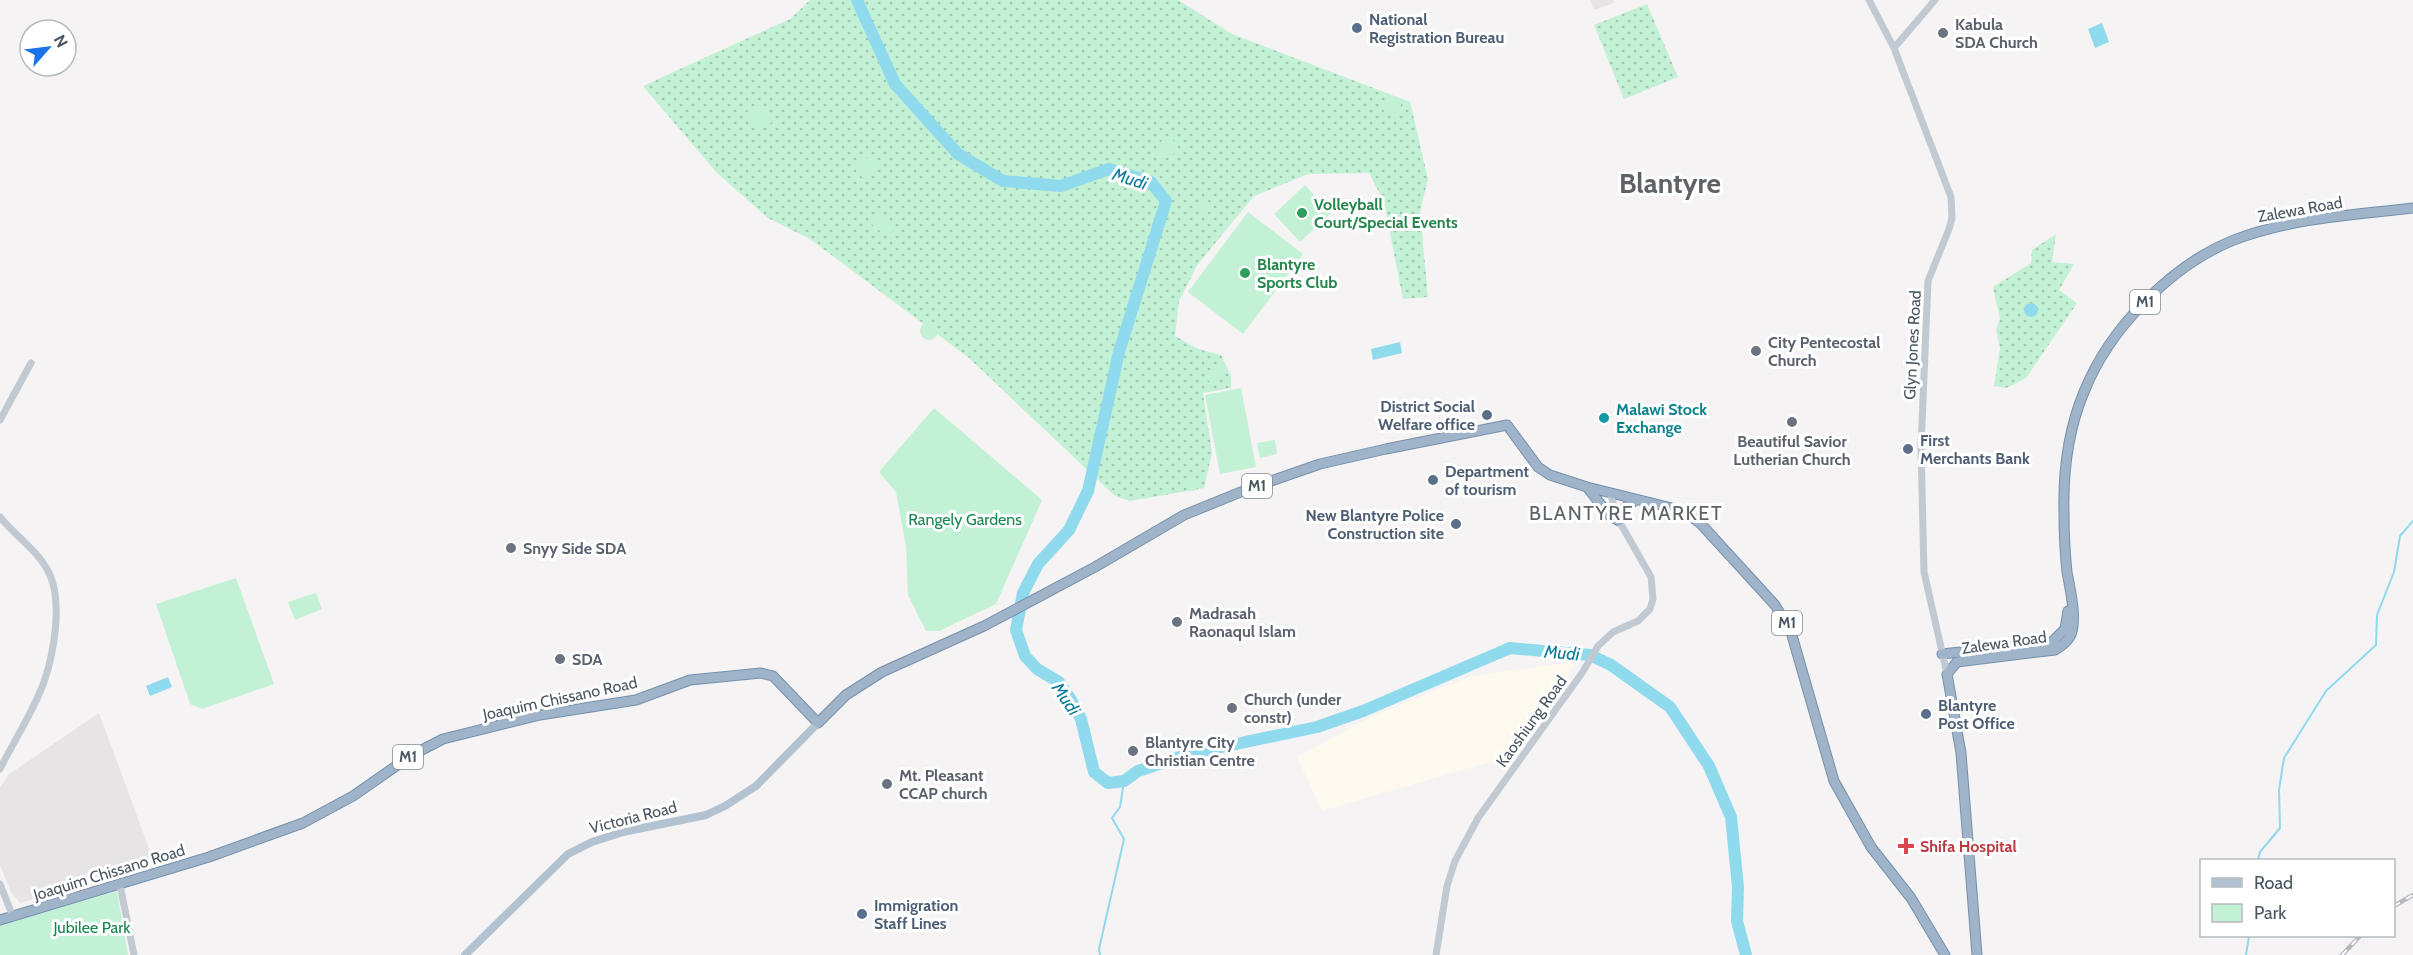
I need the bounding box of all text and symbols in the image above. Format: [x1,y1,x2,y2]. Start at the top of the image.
place label: National Registration Bureau [1369,10,1504,47]
place label: Kabula SDA Church [1955,15,2038,52]
north arrow [18,18,78,78]
marker: National Registration Bureau [1350,21,1364,35]
marker: Kabula SDA Church [1936,26,1950,40]
text: N [50,32,72,51]
water label: Mudi [1109,163,1151,195]
district label: Blantyre [1619,166,1721,200]
street label: Zalewa Road [2256,193,2344,226]
place label: Volleyball Court/Special Events [1314,195,1458,232]
marker: Volleyball Court/Special Events [1295,206,1309,220]
place label: Blantyre Sports Club [1257,255,1337,292]
marker: Blantyre Sports Club [1238,266,1252,280]
street label: Glyn Jones Road [1900,290,1925,400]
road number: M1 [2130,290,2160,314]
place label: City Pentecostal Church [1768,333,1880,370]
marker: City Pentecostal Church [1749,344,1763,358]
place label: District Social Welfare office [1378,397,1475,434]
place label: Malawi Stock Exchange [1616,400,1707,437]
marker: District Social Welfare office [1480,408,1494,422]
marker: Malawi Stock Exchange [1597,411,1611,425]
marker: Beautiful Savior Lutherian Church [1785,415,1799,429]
place label: First Merchants Bank [1920,431,2030,468]
place label: Beautiful Savior Lutherian Church [1733,432,1851,469]
marker: First Merchants Bank [1901,442,1915,456]
place label: Department of tourism [1445,462,1529,499]
marker: Department of tourism [1426,473,1440,487]
road number: M1 [1242,474,1272,498]
district label: BLANTYRE MARKET [1529,501,1723,525]
place label: New Blantyre Police Construction site [1306,506,1444,543]
park label: Rangely Gardens [908,510,1022,529]
marker: New Blantyre Police Construction site [1449,517,1463,531]
place label: Snyy Side SDA [523,539,626,558]
marker: Snyy Side SDA [504,541,518,555]
place label: Madrasah Raonaqul Islam [1189,604,1296,641]
road number: M1 [1772,611,1802,635]
marker: Madrasah Raonaqul Islam [1170,615,1184,629]
street label: Zalewa Road [1960,627,2048,658]
water label: Mudi [1542,640,1582,666]
place label: SDA [572,650,603,669]
marker: SDA [553,652,567,666]
street label: Kaoshiung Road [1492,672,1571,770]
street label: Joaquim Chissano Road [480,673,639,724]
water label: Mudi [1046,677,1086,721]
place label: Church (under constr) [1244,690,1342,727]
place label: Blantyre Post Office [1938,696,2015,733]
marker: Church (under constr) [1225,701,1239,715]
marker: Blantyre Post Office [1919,707,1933,721]
place label: Blantyre City Christian Centre [1145,733,1255,770]
marker: Blantyre City Christian Centre [1126,744,1140,758]
road number: M1 [393,745,423,769]
place label: Mt. Pleasant CCAP church [899,766,988,803]
marker: Mt. Pleasant CCAP church [880,777,894,791]
street label: Victoria Road [587,797,679,838]
marker: Shifa Hospital [1897,837,1915,855]
place label: Shifa Hospital [1920,837,2017,856]
street label: Joaquim Chissano Road [30,840,187,905]
legend [2200,859,2395,937]
text: Road [2254,872,2293,894]
place label: Immigration Staff Lines [874,896,958,933]
text: Park [2254,902,2287,924]
marker: Immigration Staff Lines [855,907,869,921]
park label: Jubilee Park [52,918,131,937]

